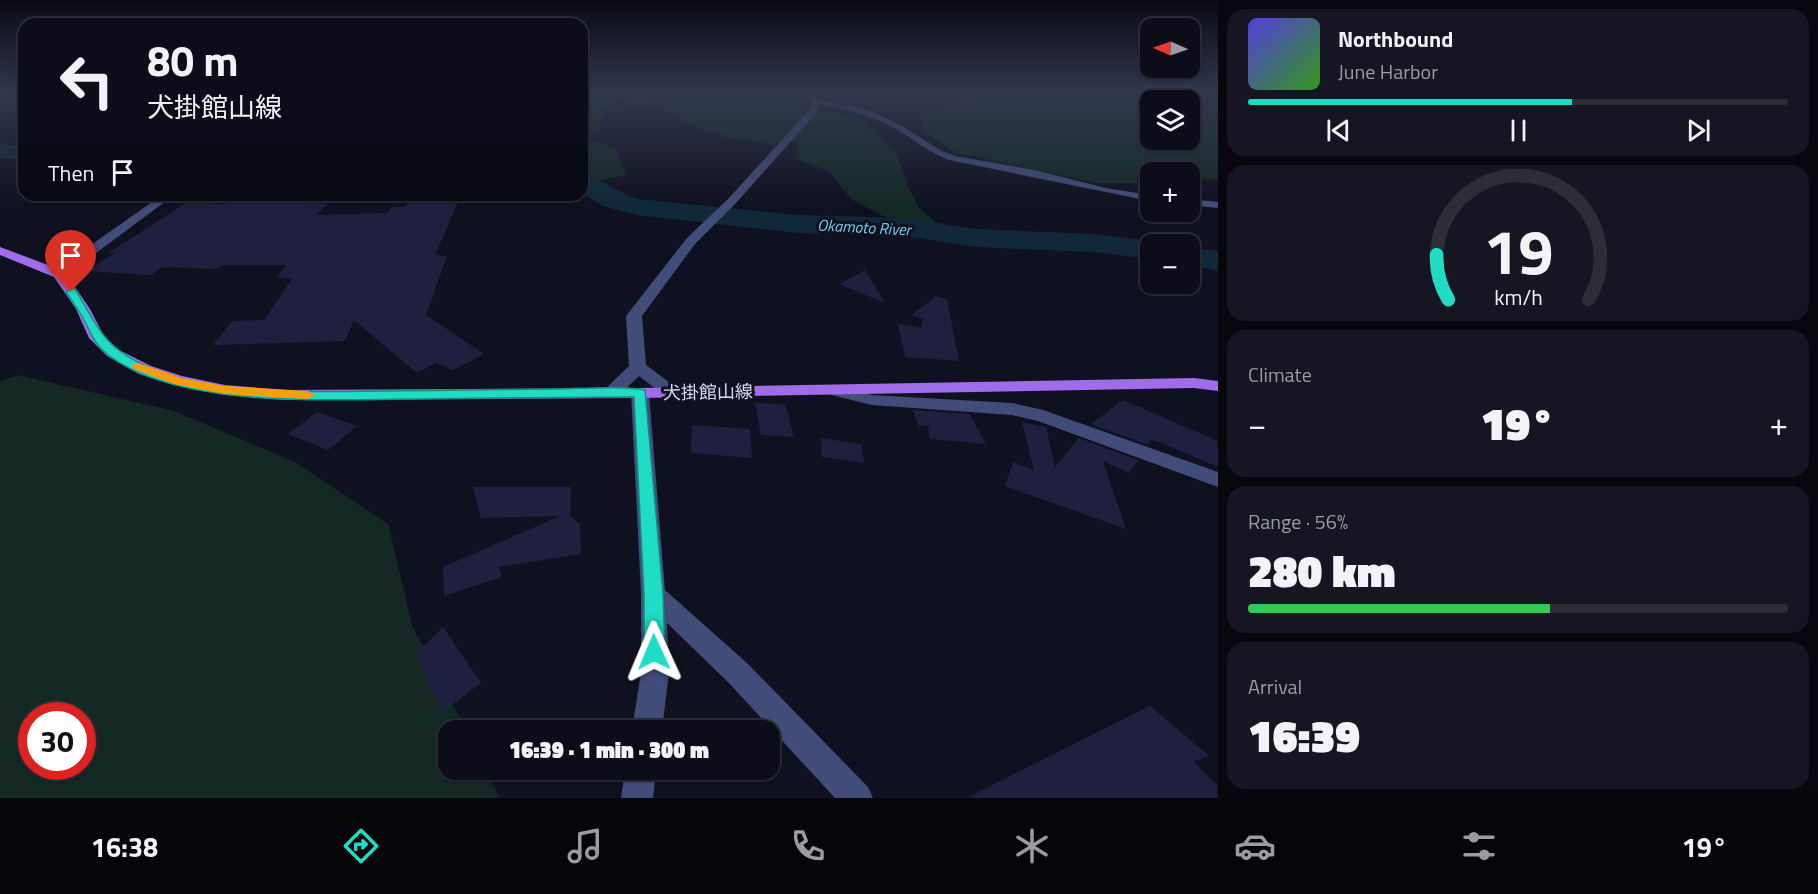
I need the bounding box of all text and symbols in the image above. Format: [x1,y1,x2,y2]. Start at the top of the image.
north arrow [1140,18,1200,78]
map controls [1140,18,1200,294]
text: Northbound [1338,22,1453,56]
text: 80 m [147,28,239,92]
icon: left [48,42,126,120]
text: June Harbor [1338,56,1438,87]
text: 犬掛館山線 [147,86,282,127]
button: layers [1140,90,1200,150]
icon: previous [1322,114,1355,147]
icon: pause [1502,114,1535,147]
icon: next [1682,114,1715,147]
text: Then [48,156,94,190]
icon: arrive [106,156,139,189]
button: + [1140,162,1200,222]
text: 19 [1483,203,1553,298]
water label: Okamoto River [817,213,913,242]
pin [45,230,96,292]
button: − [1140,234,1200,294]
icon: arrive [54,239,87,272]
text: km/h [1494,281,1542,313]
text: Climate [1248,359,1312,390]
street label: 犬掛館山線 [663,378,753,406]
text: 19° [1481,389,1555,457]
text: − [1248,399,1266,449]
text: + [1770,399,1788,449]
text: Range · 56% [1248,506,1348,537]
text: 280 km [1248,536,1396,604]
position arrow [622,620,686,684]
text: Arrival [1248,671,1302,702]
text: 16:39 [1248,701,1360,769]
speed limit sign: 30 [18,702,96,780]
text: 16:39 · 1 min · 300 m [509,733,709,767]
icon: directions [340,825,382,867]
icon: music [564,825,606,867]
icon: phone [787,825,829,867]
icon: climate [1011,825,1053,867]
icon: car [1234,825,1276,867]
icon: filters [1458,825,1500,867]
text: 16:38 [91,826,158,867]
text: 19° [1682,826,1727,867]

